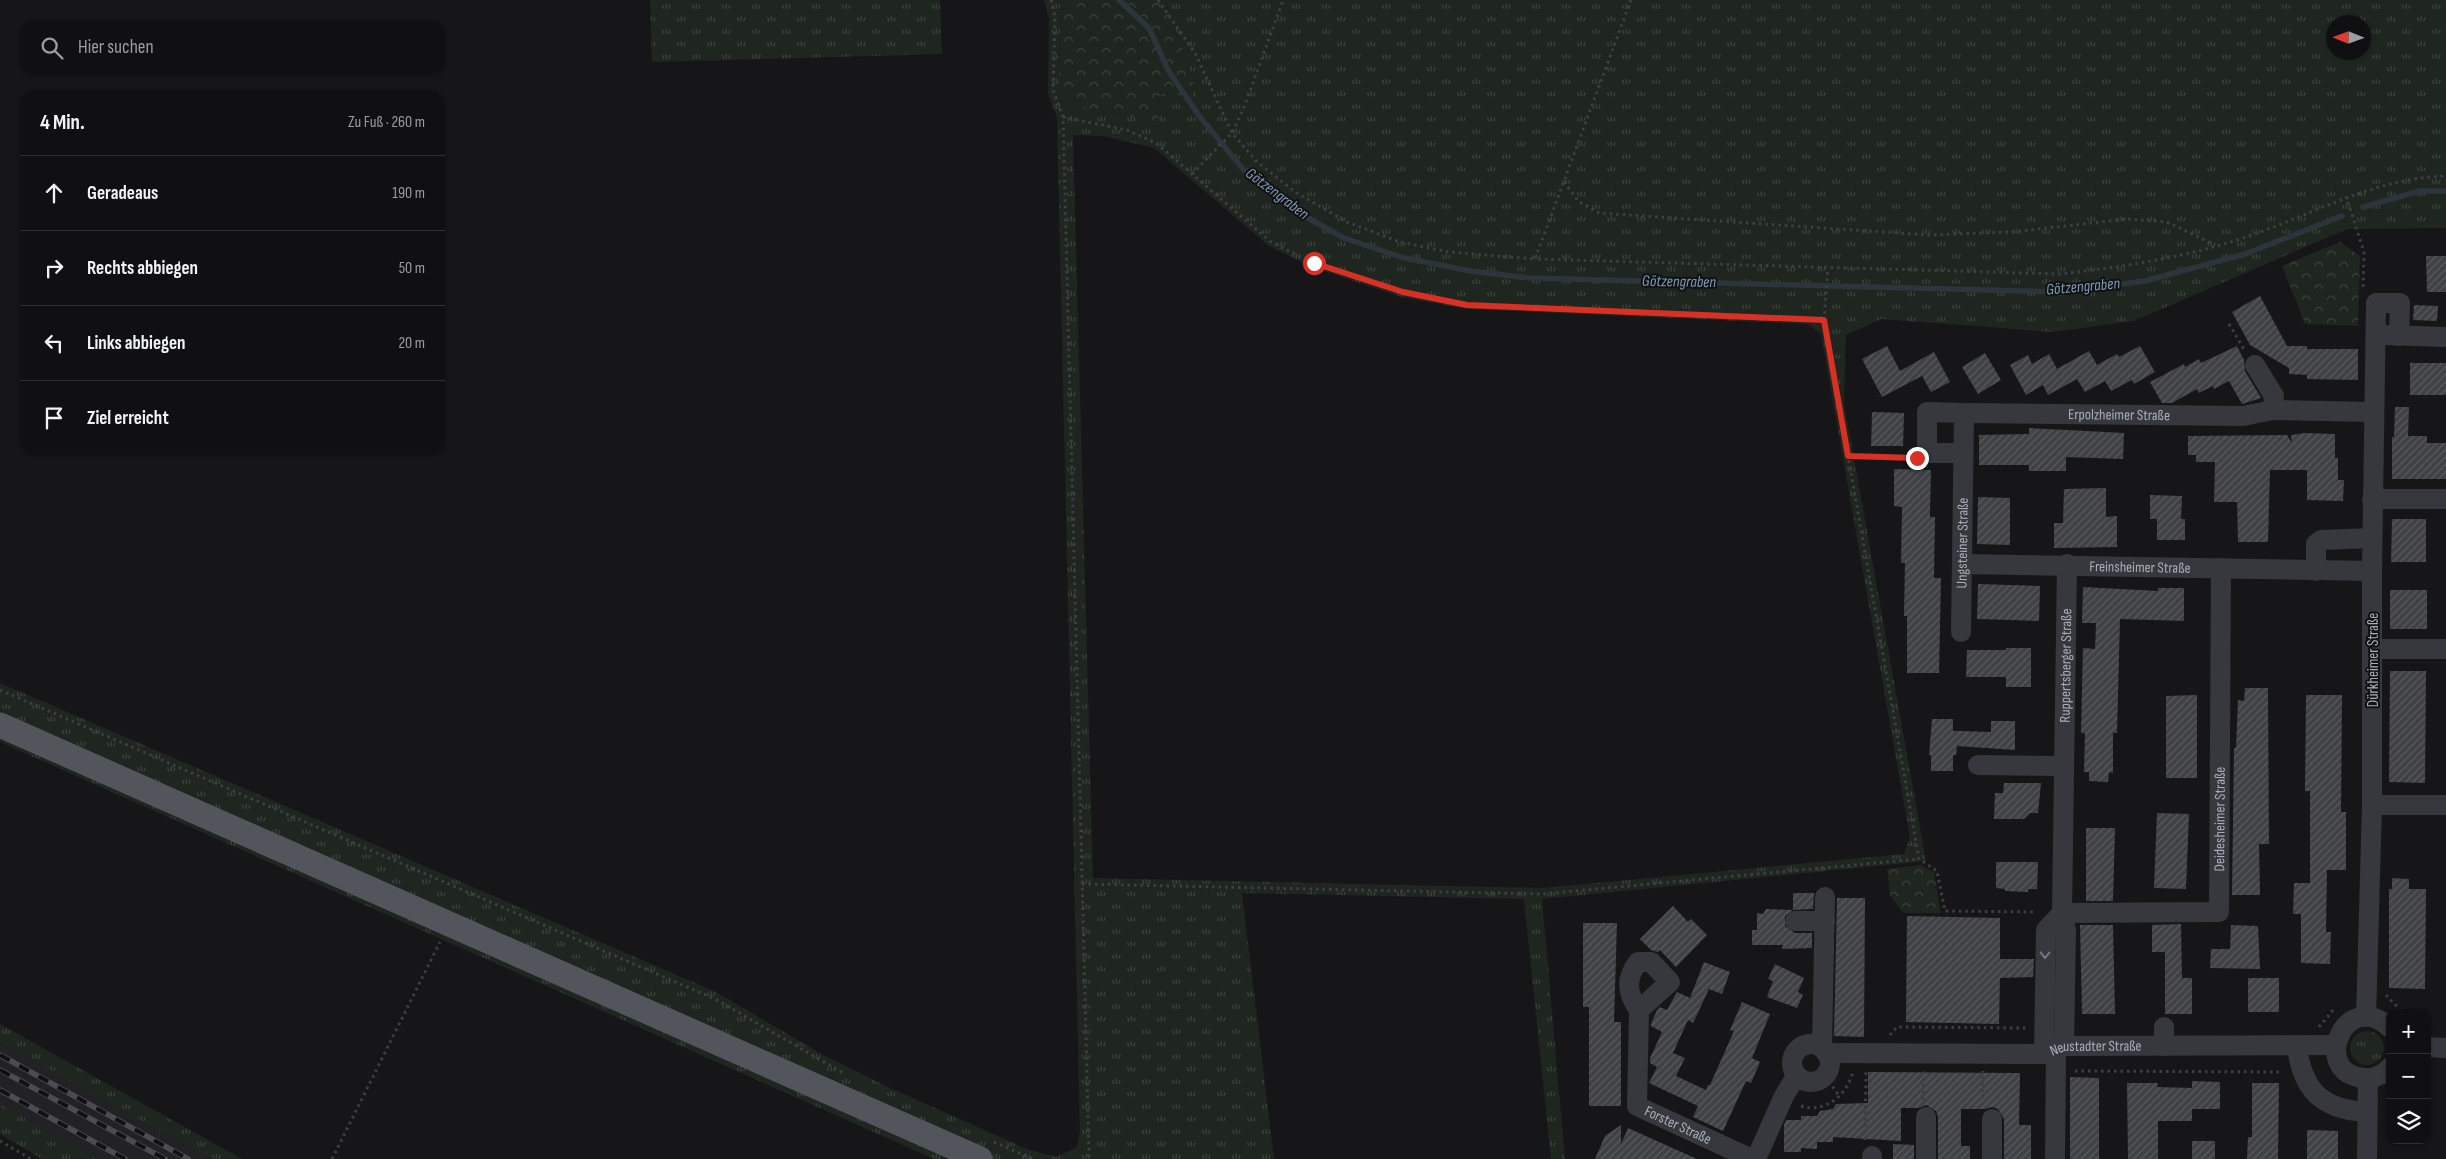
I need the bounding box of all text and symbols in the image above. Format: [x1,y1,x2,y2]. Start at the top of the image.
north arrow [2326,15,2371,60]
search box [20,20,445,75]
icon: search [38,34,66,62]
text: Hier suchen [78,36,154,59]
text: 4 Min. [40,110,85,135]
text: Zu Fuß · 260 m [348,113,425,132]
water label: Götzengraben [1242,164,1313,224]
icon: ahead [40,179,68,207]
text: Geradeaus [87,182,158,205]
text: 190 m [392,184,425,203]
route start [1303,252,1326,275]
icon: right [40,254,68,282]
text: Rechts abbiegen [87,257,198,280]
text: 50 m [399,259,425,278]
water label: Götzengraben [1642,272,1717,292]
water label: Götzengraben [2045,274,2121,300]
icon: left [40,329,68,357]
text: Links abbiegen [87,332,185,355]
text: 20 m [398,334,425,353]
icon: arrive [40,404,68,432]
street label: Erpolzheimer Straße [2068,405,2170,425]
text: Ziel erreicht [87,407,169,430]
route end [1906,447,1929,470]
street label: Ungsteiner Straße [1952,497,1972,589]
street label: Freinsheimer Straße [2089,557,2191,577]
street label: Ruppertsberger Straße [2055,608,2076,723]
street label: Dürkheimer Straße [2364,613,2383,707]
street label: Deidesheimer Straße [2210,767,2229,871]
one-way arrow [2040,952,2050,959]
map controls [2386,1009,2431,1144]
button: + [2386,1009,2431,1054]
street label: Neustadter Straße [2047,1036,2142,1060]
button: − [2386,1054,2431,1099]
button: layers [2386,1099,2431,1144]
street label: Forster Straße [1642,1101,1715,1149]

